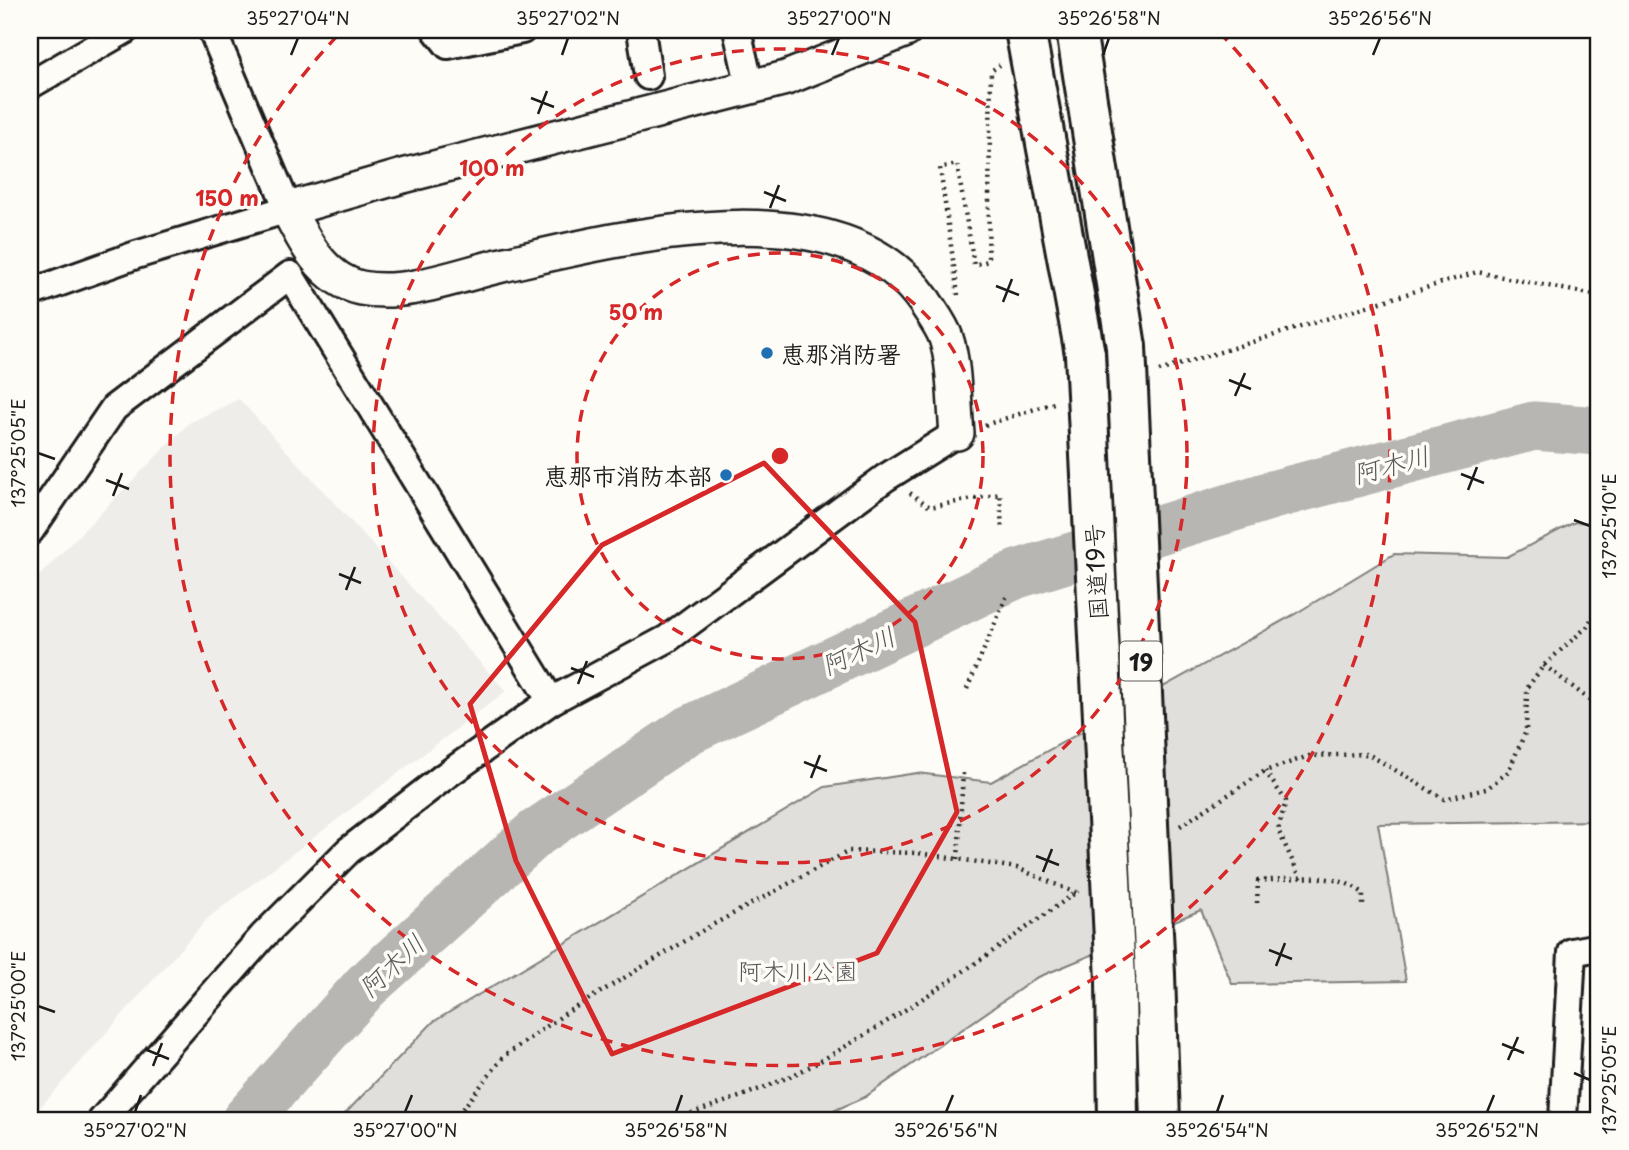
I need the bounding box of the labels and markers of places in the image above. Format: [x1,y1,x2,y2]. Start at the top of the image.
place label: 恵那消防署 [781,335,901,371]
marker: 恵那消防署 [759,345,775,361]
centre of rings [768,444,792,468]
place label: 恵那市消防本部 [544,457,712,493]
marker: 恵那市消防本部 [718,467,734,483]

